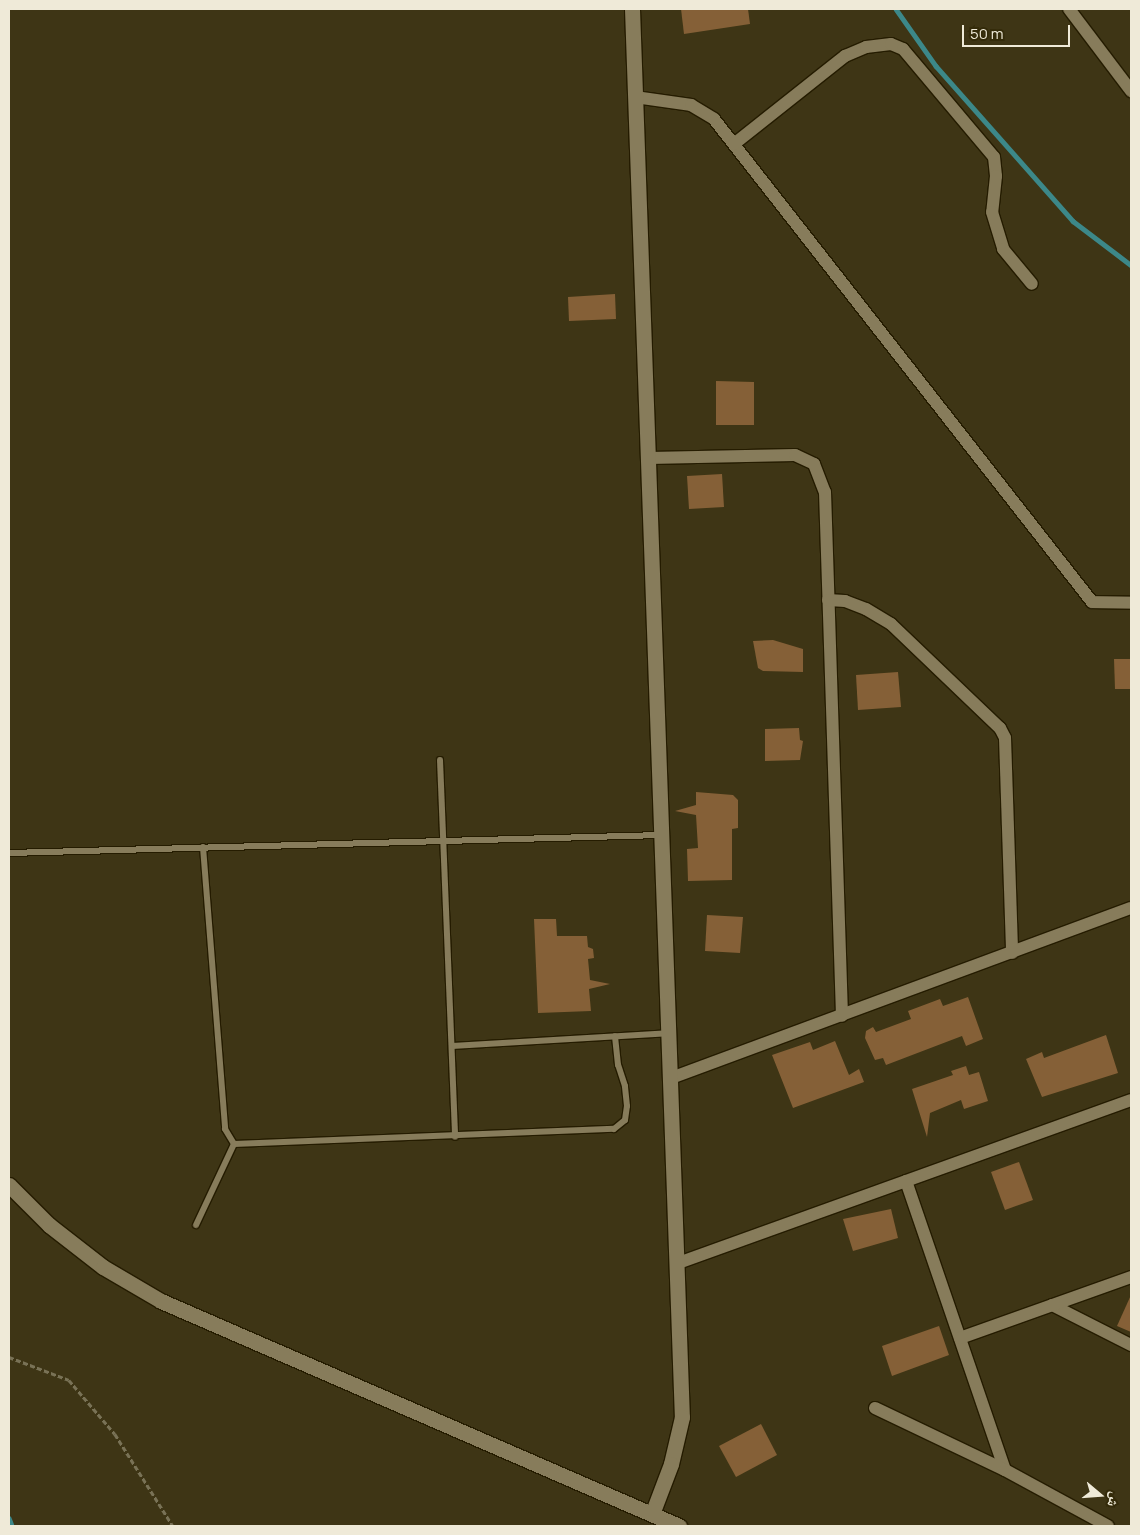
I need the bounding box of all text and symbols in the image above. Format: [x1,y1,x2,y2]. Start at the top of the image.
scale bar [965,15,1072,47]
text: 50 m [970,23,1004,44]
north arrow [1075,1470,1125,1520]
text: ش [1103,1490,1126,1510]

